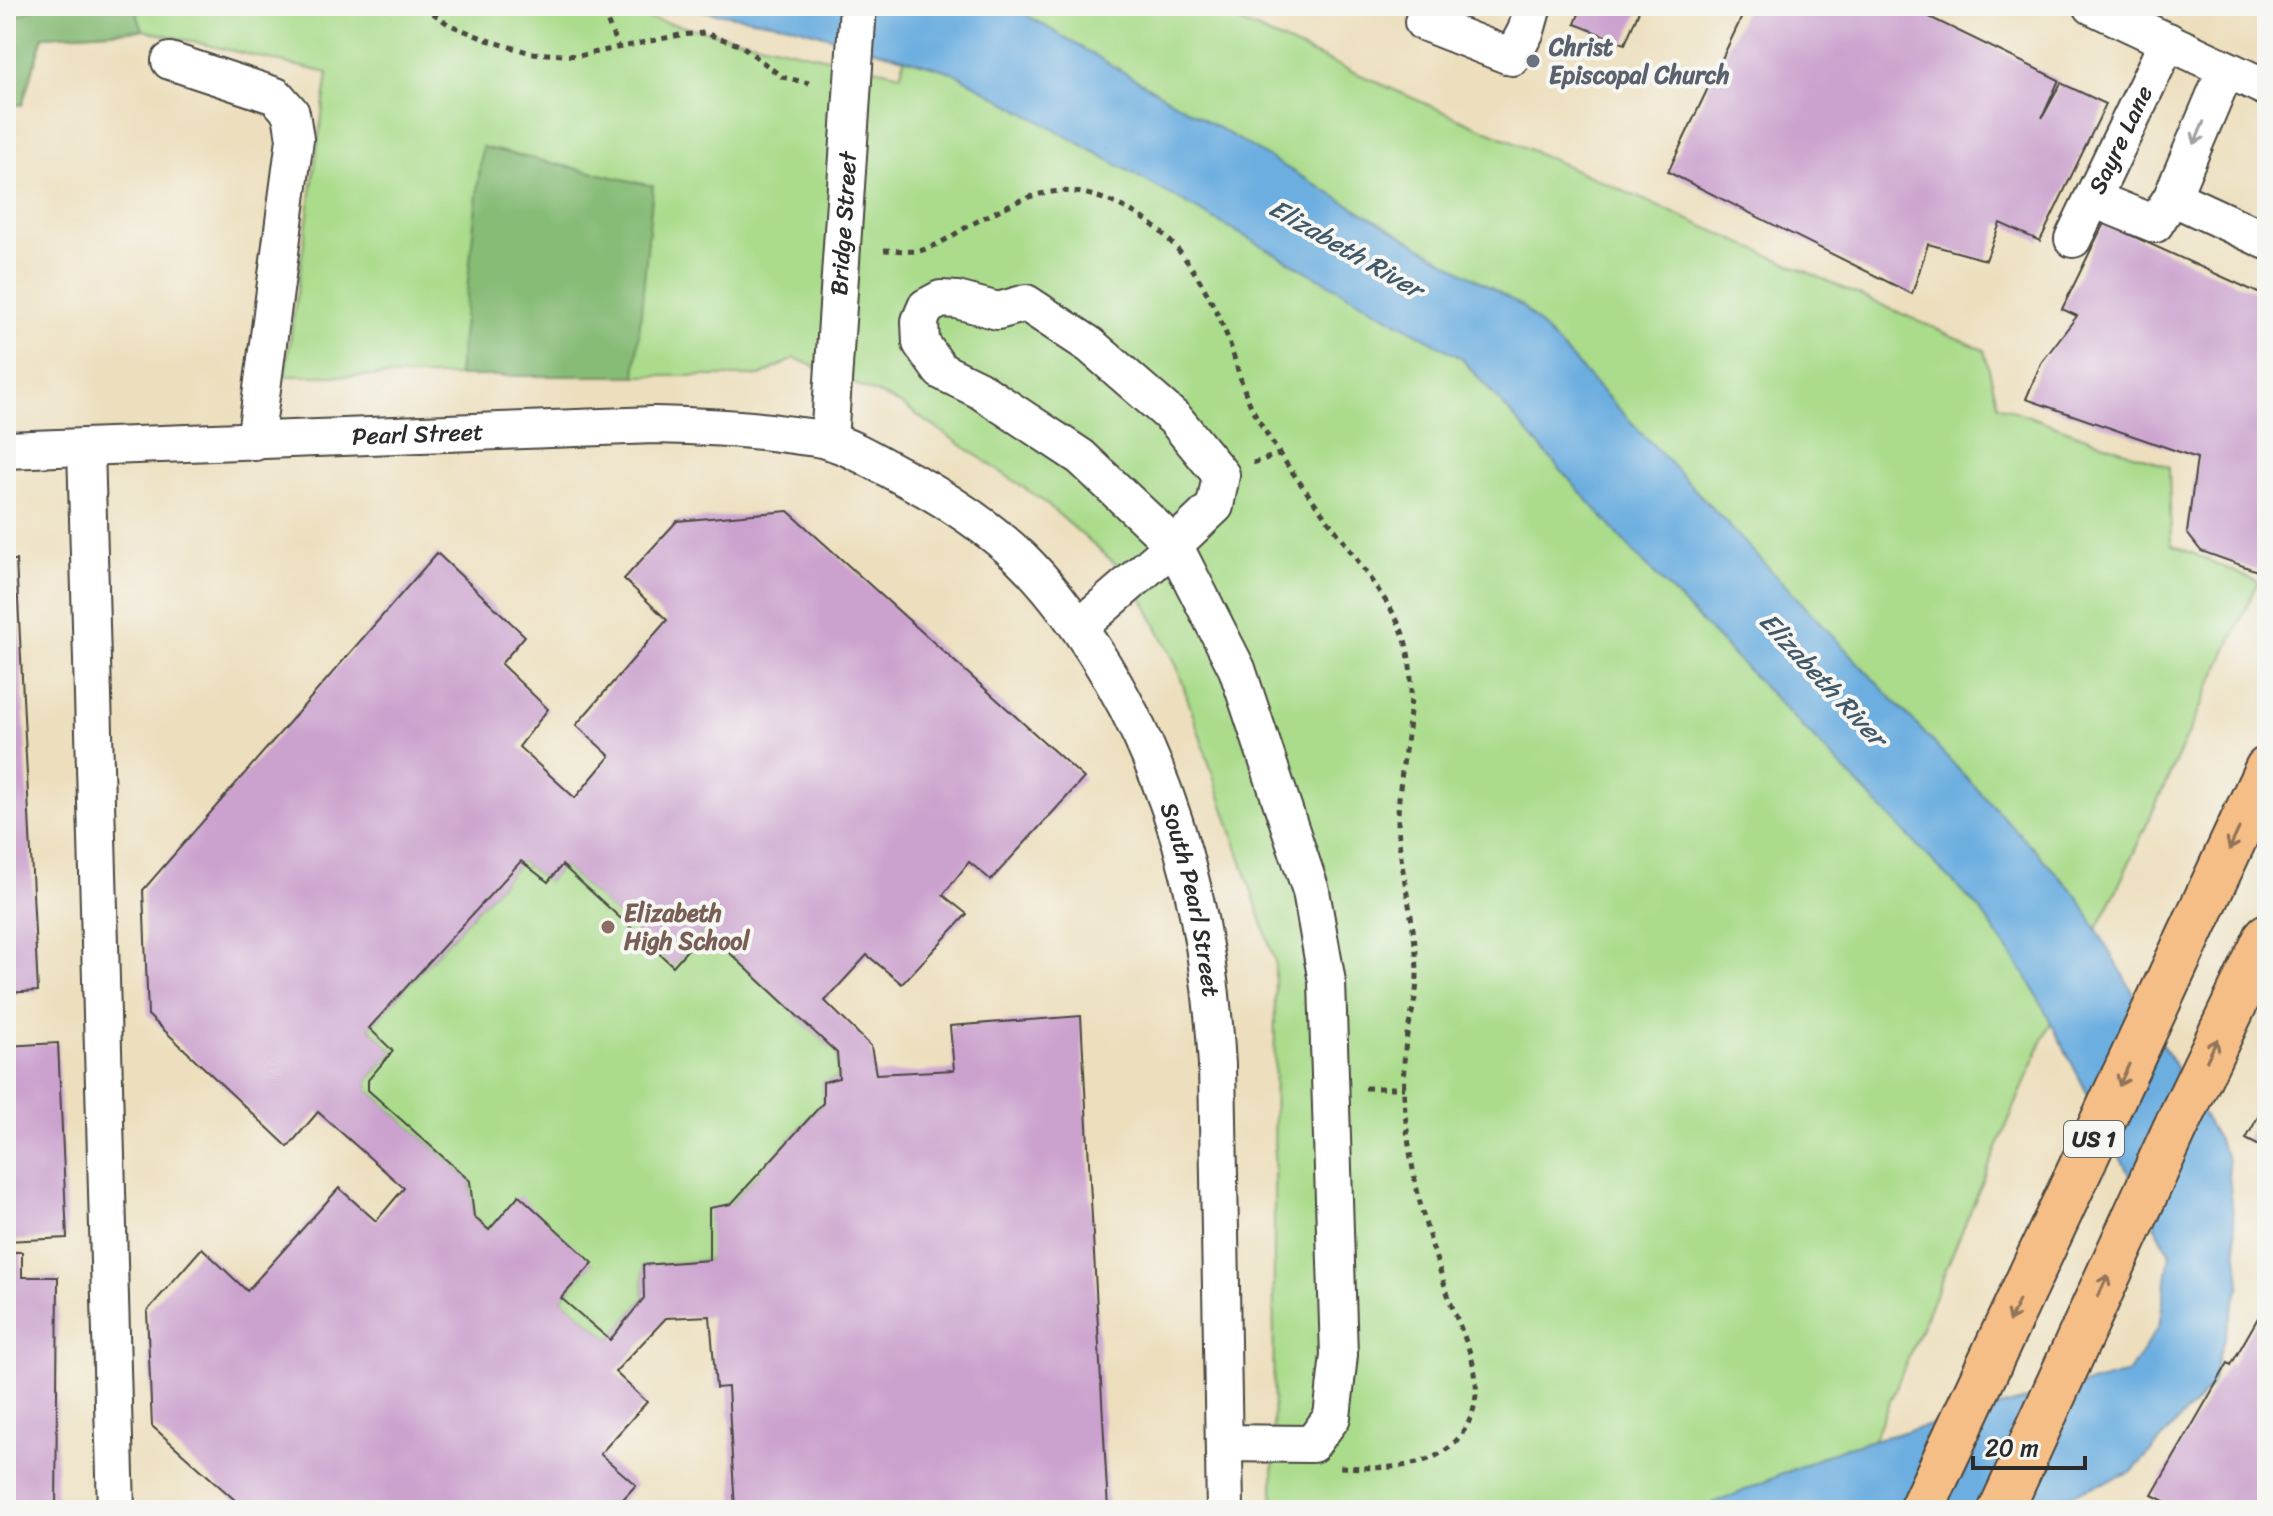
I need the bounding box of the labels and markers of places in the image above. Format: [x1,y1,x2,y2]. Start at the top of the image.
place label: Christ Episcopal Church [1548,26,1730,96]
marker: Christ Episcopal Church [1524,52,1542,70]
place label: Elizabeth High School [624,892,751,962]
marker: Elizabeth High School [599,918,617,936]

